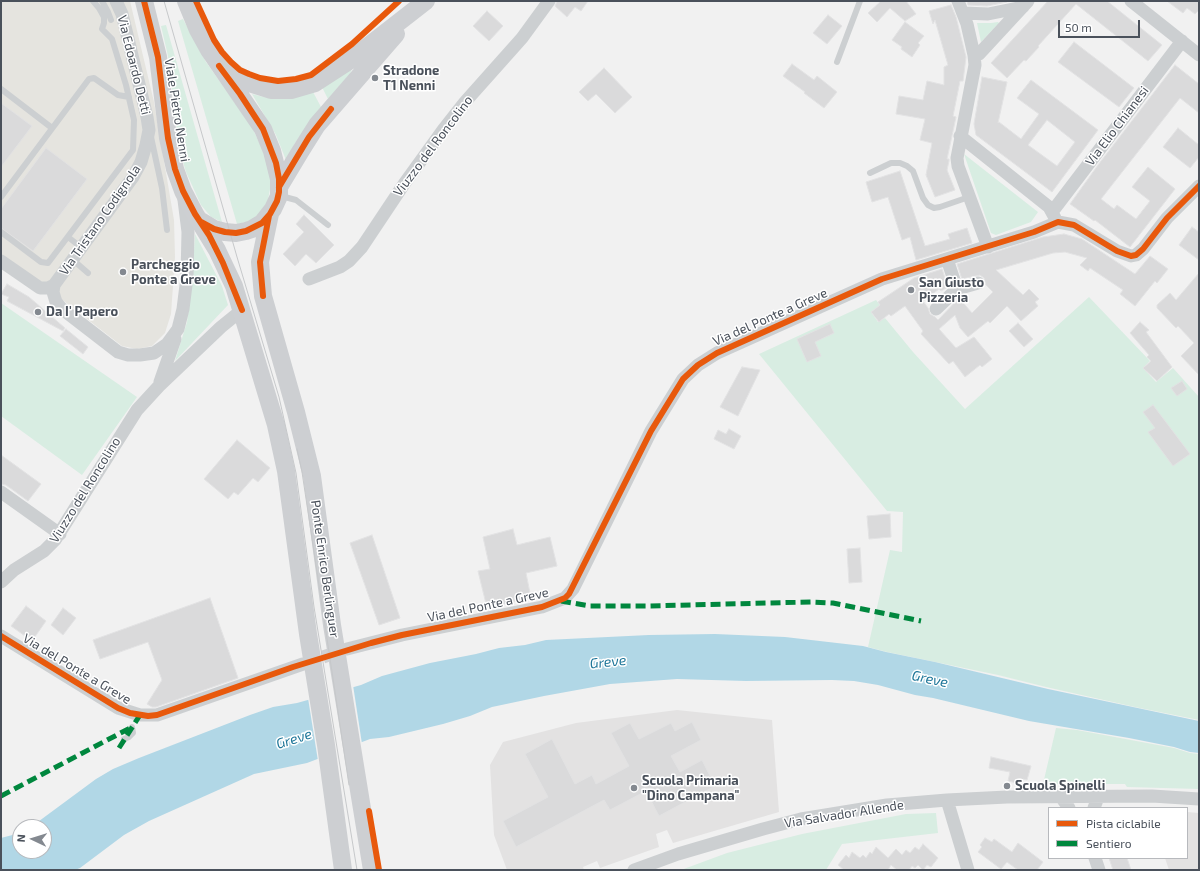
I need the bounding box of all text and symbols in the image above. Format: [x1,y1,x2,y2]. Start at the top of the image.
scale bar [1060,12,1142,38]
street label: Via Edoardo Detti [114,14,154,116]
text: 50 m [1065,20,1092,34]
street label: Viale Pietro Nenni [161,57,193,163]
place label: Stradone T1 Nenni [383,63,439,94]
marker: Stradone T1 Nenni [370,73,380,83]
street label: Via Elio Chianesi [1082,83,1152,169]
street label: Viuzzo del Roncolino [390,93,476,199]
street label: Via Tristano Codignola [56,162,144,278]
place label: Parcheggio Ponte a Greve [131,257,216,288]
marker: Parcheggio Ponte a Greve [118,267,128,277]
place label: San Giusto Pizzeria [919,275,984,306]
street label: Via del Ponte a Greve [710,285,830,349]
marker: San Giusto Pizzeria [906,285,916,295]
place label: Da I' Papero [46,304,118,320]
marker: Da I' Papero [33,307,43,317]
street label: Viuzzo del Roncolino [46,434,124,546]
street label: Ponte Enrico Berlinguer [308,499,342,639]
street label: Via del Ponte a Greve [426,585,550,625]
street label: Via del Ponte a Greve [20,630,134,708]
water label: Greve [589,652,627,672]
water label: Greve [910,667,950,691]
water label: Greve [274,725,314,753]
place label: Scuola Primaria "Dino Campana" [642,773,739,804]
place label: Scuola Spinelli [1015,778,1105,794]
marker: Scuola Spinelli [1002,781,1012,791]
marker: Scuola Primaria "Dino Campana" [629,783,639,793]
street label: Via Salvador Allende [783,797,905,831]
legend [1048,807,1188,859]
text: Pista ciclabile [1086,816,1161,830]
north arrow [12,819,52,859]
text: N [14,834,27,843]
text: Sentiero [1086,836,1132,850]

